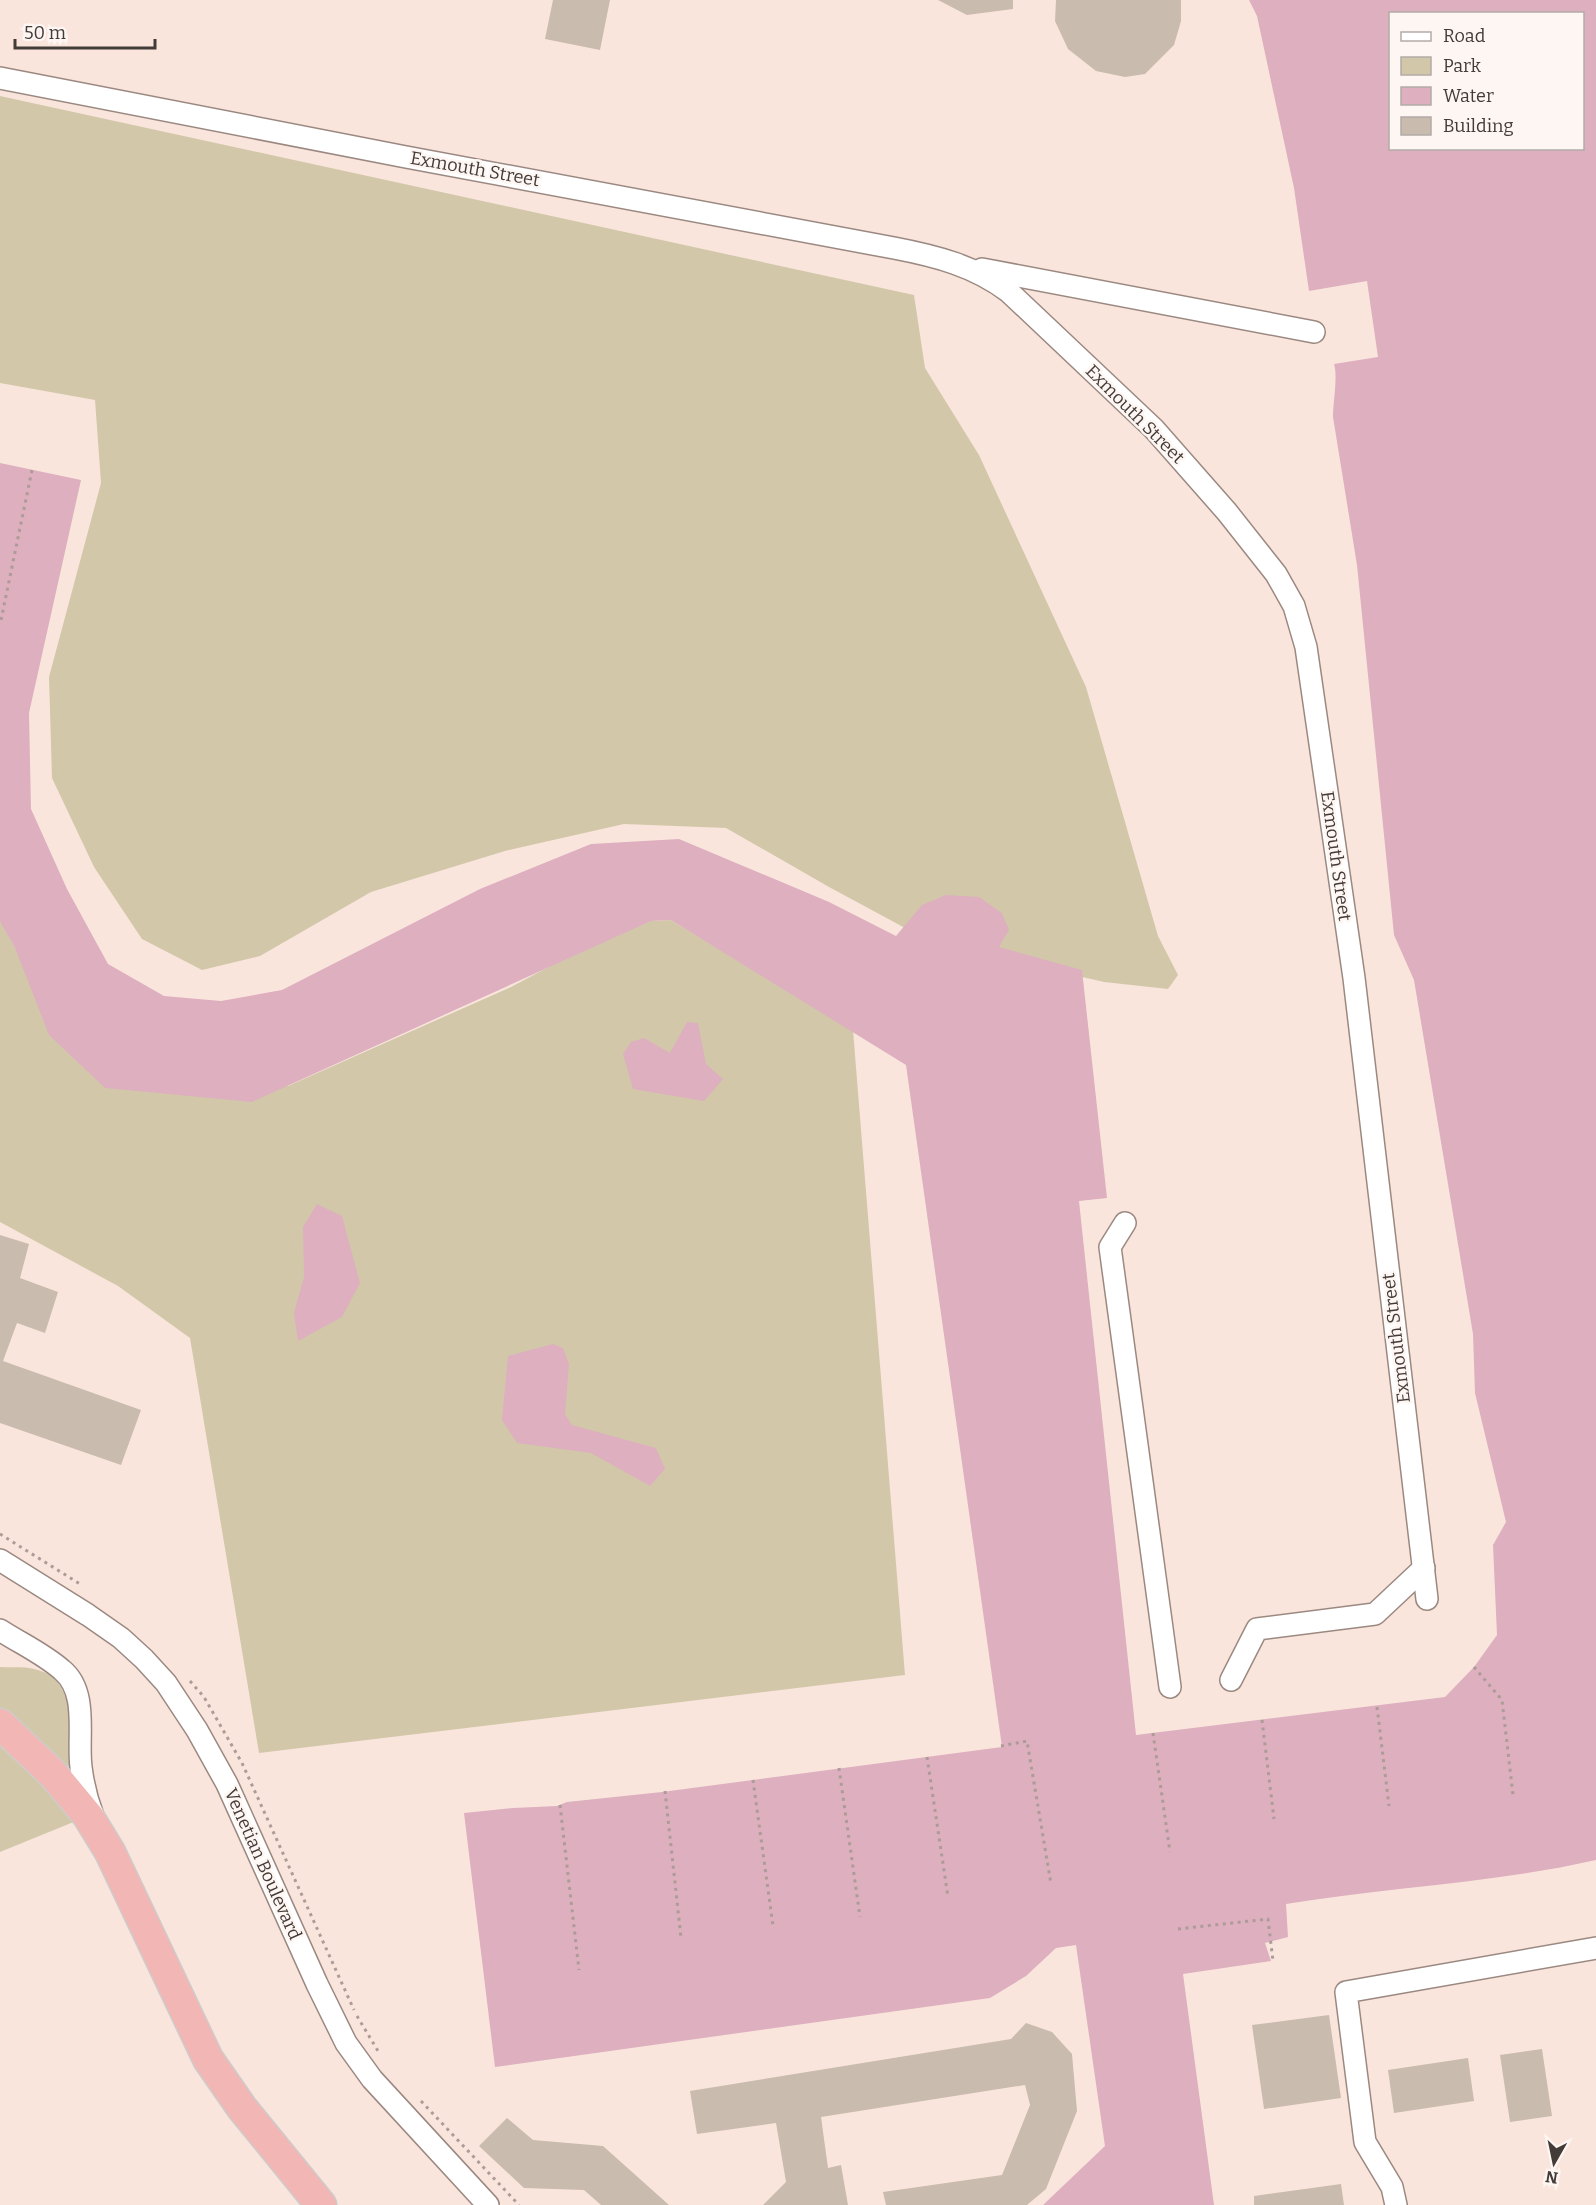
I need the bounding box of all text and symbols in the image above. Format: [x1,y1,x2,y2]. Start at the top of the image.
scale bar [15,12,154,50]
legend [1389,12,1584,150]
text: 50 m [24,22,66,44]
text: Road [1443,25,1486,47]
text: Park [1443,55,1482,77]
text: Water [1443,85,1494,107]
text: Building [1443,115,1514,137]
street label: Exmouth Street [409,147,542,191]
street label: Exmouth Street [1081,360,1189,468]
street label: Exmouth Street [1316,790,1356,923]
street label: Exmouth Street [1377,1271,1415,1404]
street label: Venetian Boulevard [220,1785,306,1943]
north arrow [1524,2133,1584,2193]
text: N [1544,2167,1559,2188]

